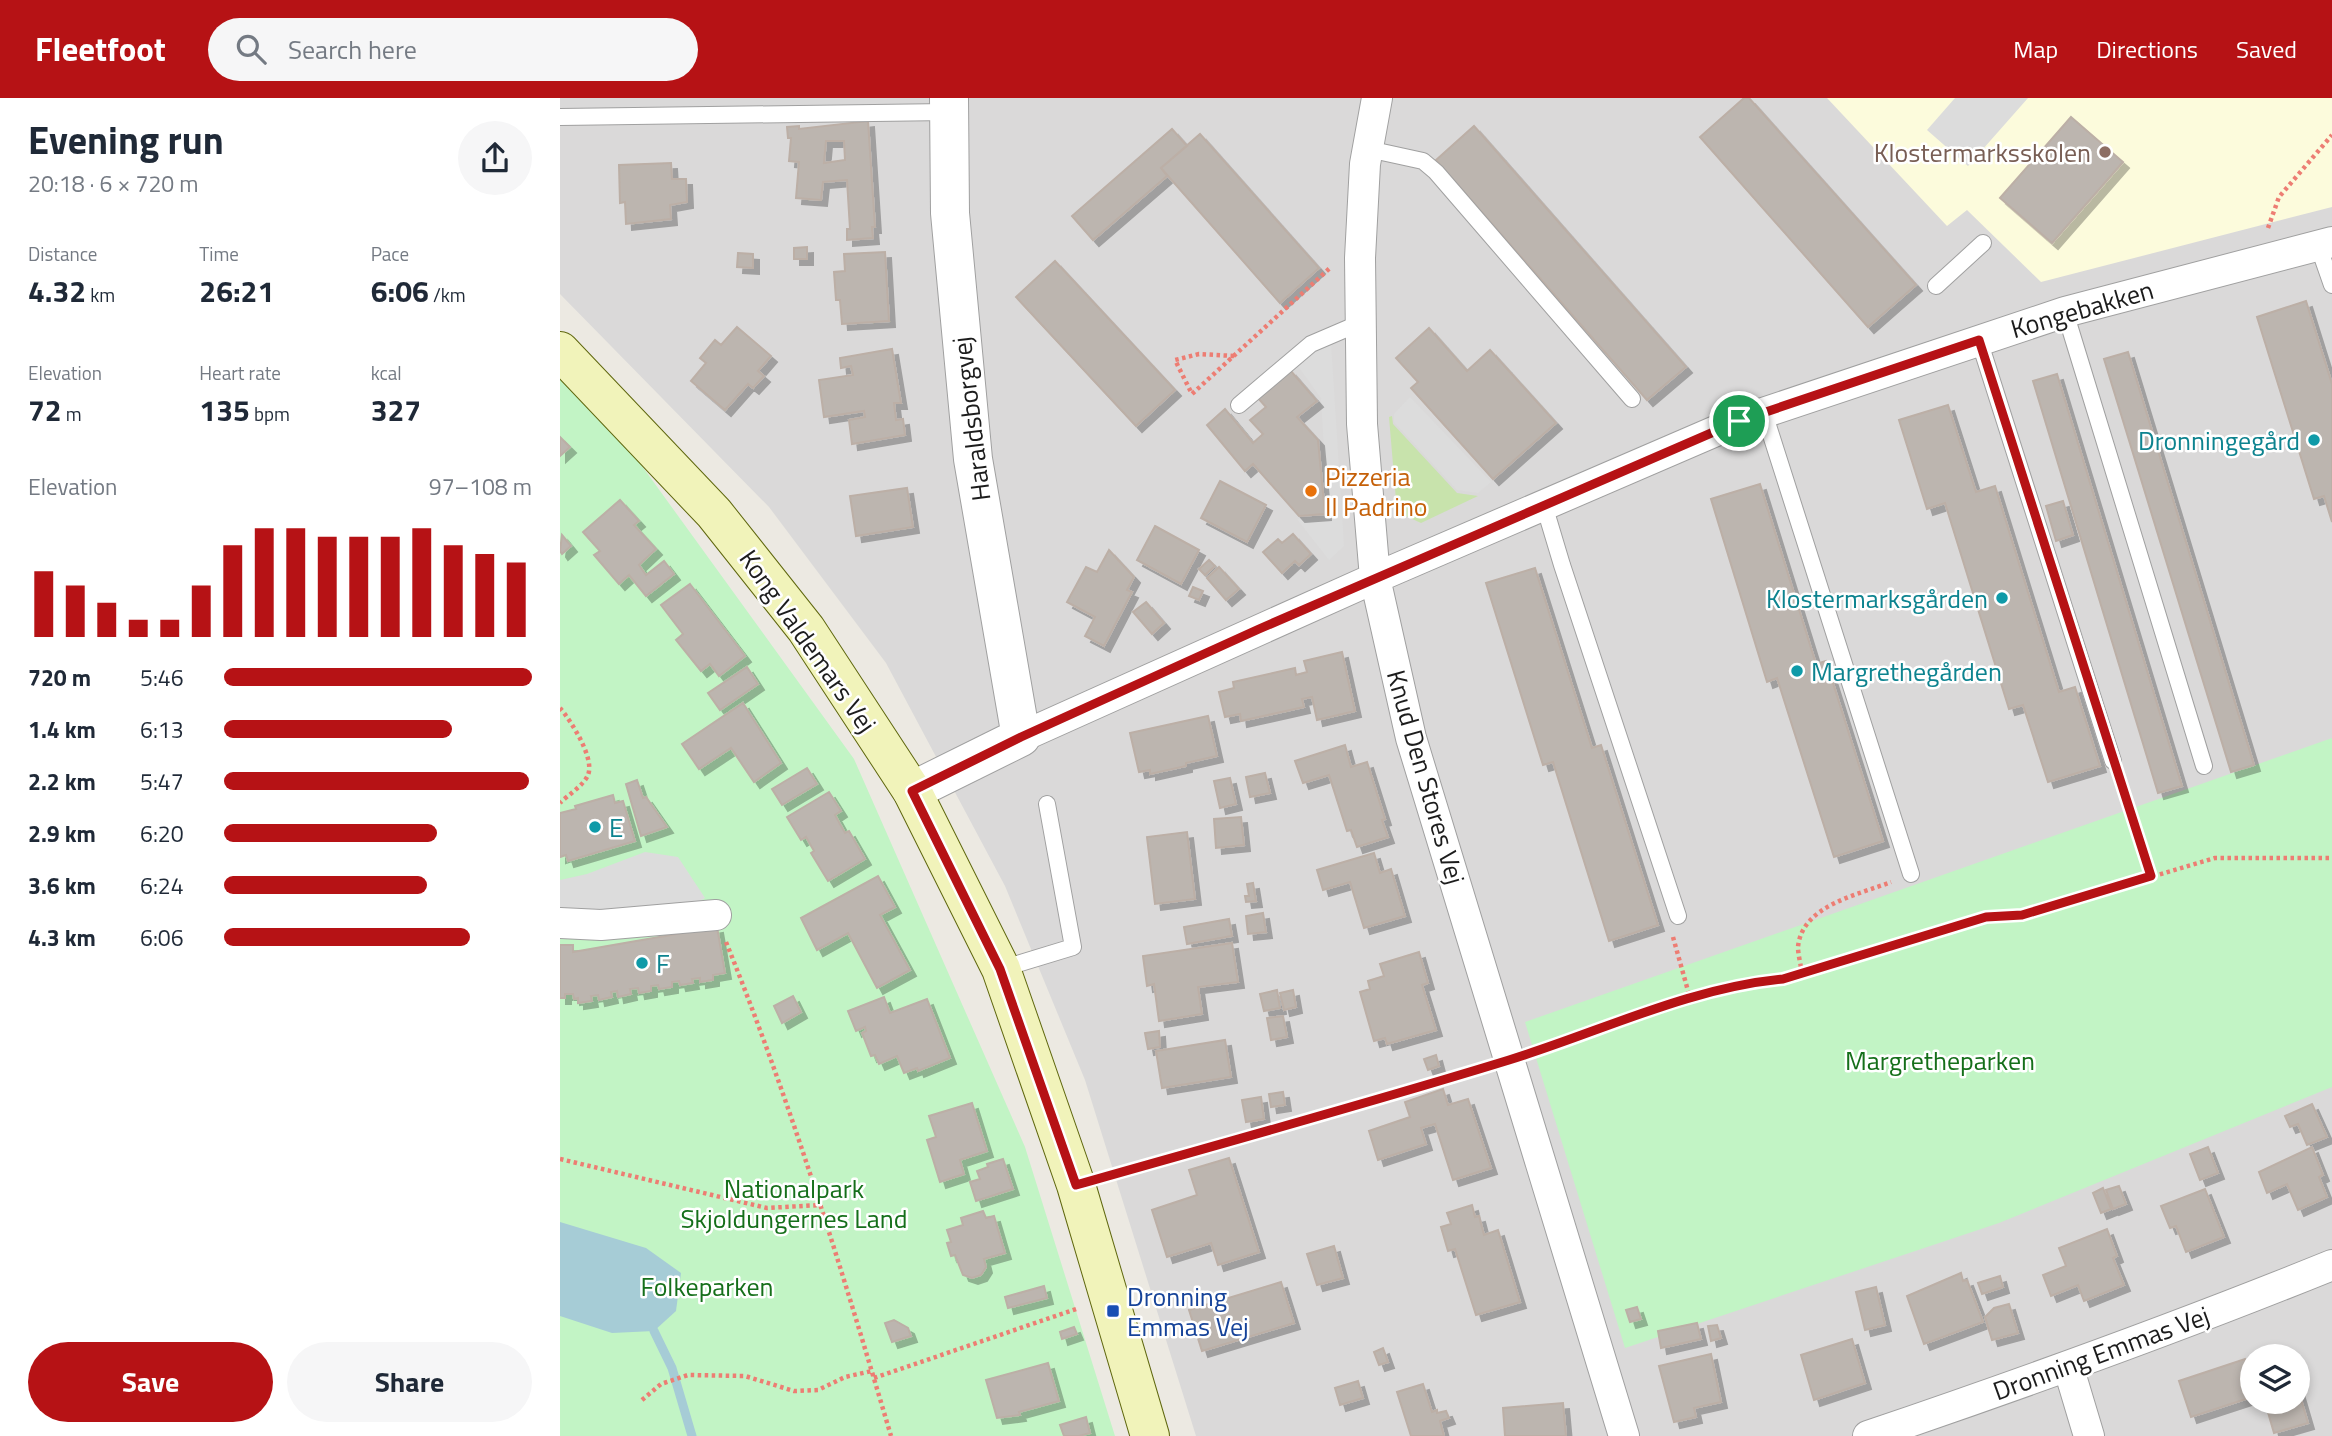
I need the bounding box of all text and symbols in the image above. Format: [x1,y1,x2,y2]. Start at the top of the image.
search box [208,18,698,81]
text: Fleetfoot [35,24,166,74]
icon: search [232,30,270,68]
text: Search here [288,30,417,69]
text: Map [2013,31,2058,67]
text: Directions [2096,31,2198,67]
text: Saved [2236,31,2297,67]
text: Evening run [28,111,224,169]
button: share [458,121,532,195]
place label: Klostermarksskolen [1874,133,2091,172]
marker: Klostermarksskolen [2097,144,2113,160]
text: 20:18 · 6 × 720 m [28,166,198,201]
text: Distance [28,239,97,268]
text: Time [199,239,239,268]
text: Pace [371,239,409,268]
text: 4.32 [28,268,86,314]
text: 26:21 [199,268,274,314]
text: 6:06 [371,268,429,314]
street label: Kongebakken [2006,270,2158,348]
text: km [86,280,115,309]
text: /km [429,280,466,309]
street label: Haraldsborgvej [942,335,1000,503]
text: Elevation [28,358,102,387]
text: Heart rate [199,358,281,387]
text: kcal [371,358,402,387]
text: 72 [28,387,62,433]
text: 135 [199,387,250,433]
text: 327 [371,387,421,433]
pin [1709,391,1769,451]
text: m [62,399,82,428]
text: bpm [250,399,290,428]
icon: arrive [1720,402,1758,440]
place label: Dronningegård [2138,421,2300,460]
marker: Dronningegård [2306,432,2322,448]
place label: Pizzeria Il Padrino [1325,457,1428,526]
text: Elevation [28,469,117,504]
text: 97–108 m [429,469,532,504]
marker: Pizzeria Il Padrino [1303,483,1319,499]
street label: Kong Valdemars Vej [730,541,886,741]
place label: Klostermarksgården [1766,579,1988,618]
marker: Klostermarksgården [1994,590,2010,606]
place label: Margrethegården [1811,652,2002,691]
text: 720 m [28,660,91,695]
text: 5:46 [140,660,184,695]
marker: Margrethegården [1789,663,1805,679]
street label: Knud Den Stores Vej [1377,665,1475,889]
text: 1.4 km [28,712,96,747]
text: 6:13 [140,712,184,747]
text: 2.2 km [28,764,96,799]
text: 5:47 [140,764,184,799]
place label: E [609,808,623,847]
text: 2.9 km [28,816,96,851]
text: 6:20 [140,816,184,851]
marker: E [587,819,603,835]
text: 3.6 km [28,868,96,903]
text: 6:24 [140,868,184,903]
text: 4.3 km [28,920,96,955]
text: 6:06 [140,920,184,955]
place label: F [656,944,670,983]
marker: F [634,955,650,971]
park label: Margretheparken [1845,1041,2035,1080]
park label: Nationalpark Skjoldungernes Land [680,1169,908,1238]
park label: Folkeparken [640,1267,774,1306]
place label: Dronning Emmas Vej [1127,1277,1249,1346]
street label: Dronning Emmas Vej [1987,1296,2215,1410]
marker: Dronning Emmas Vej [1105,1303,1121,1319]
button: Save [28,1342,273,1422]
button: Share [287,1342,532,1422]
map controls [2240,1344,2310,1414]
button: layers [2240,1344,2310,1414]

